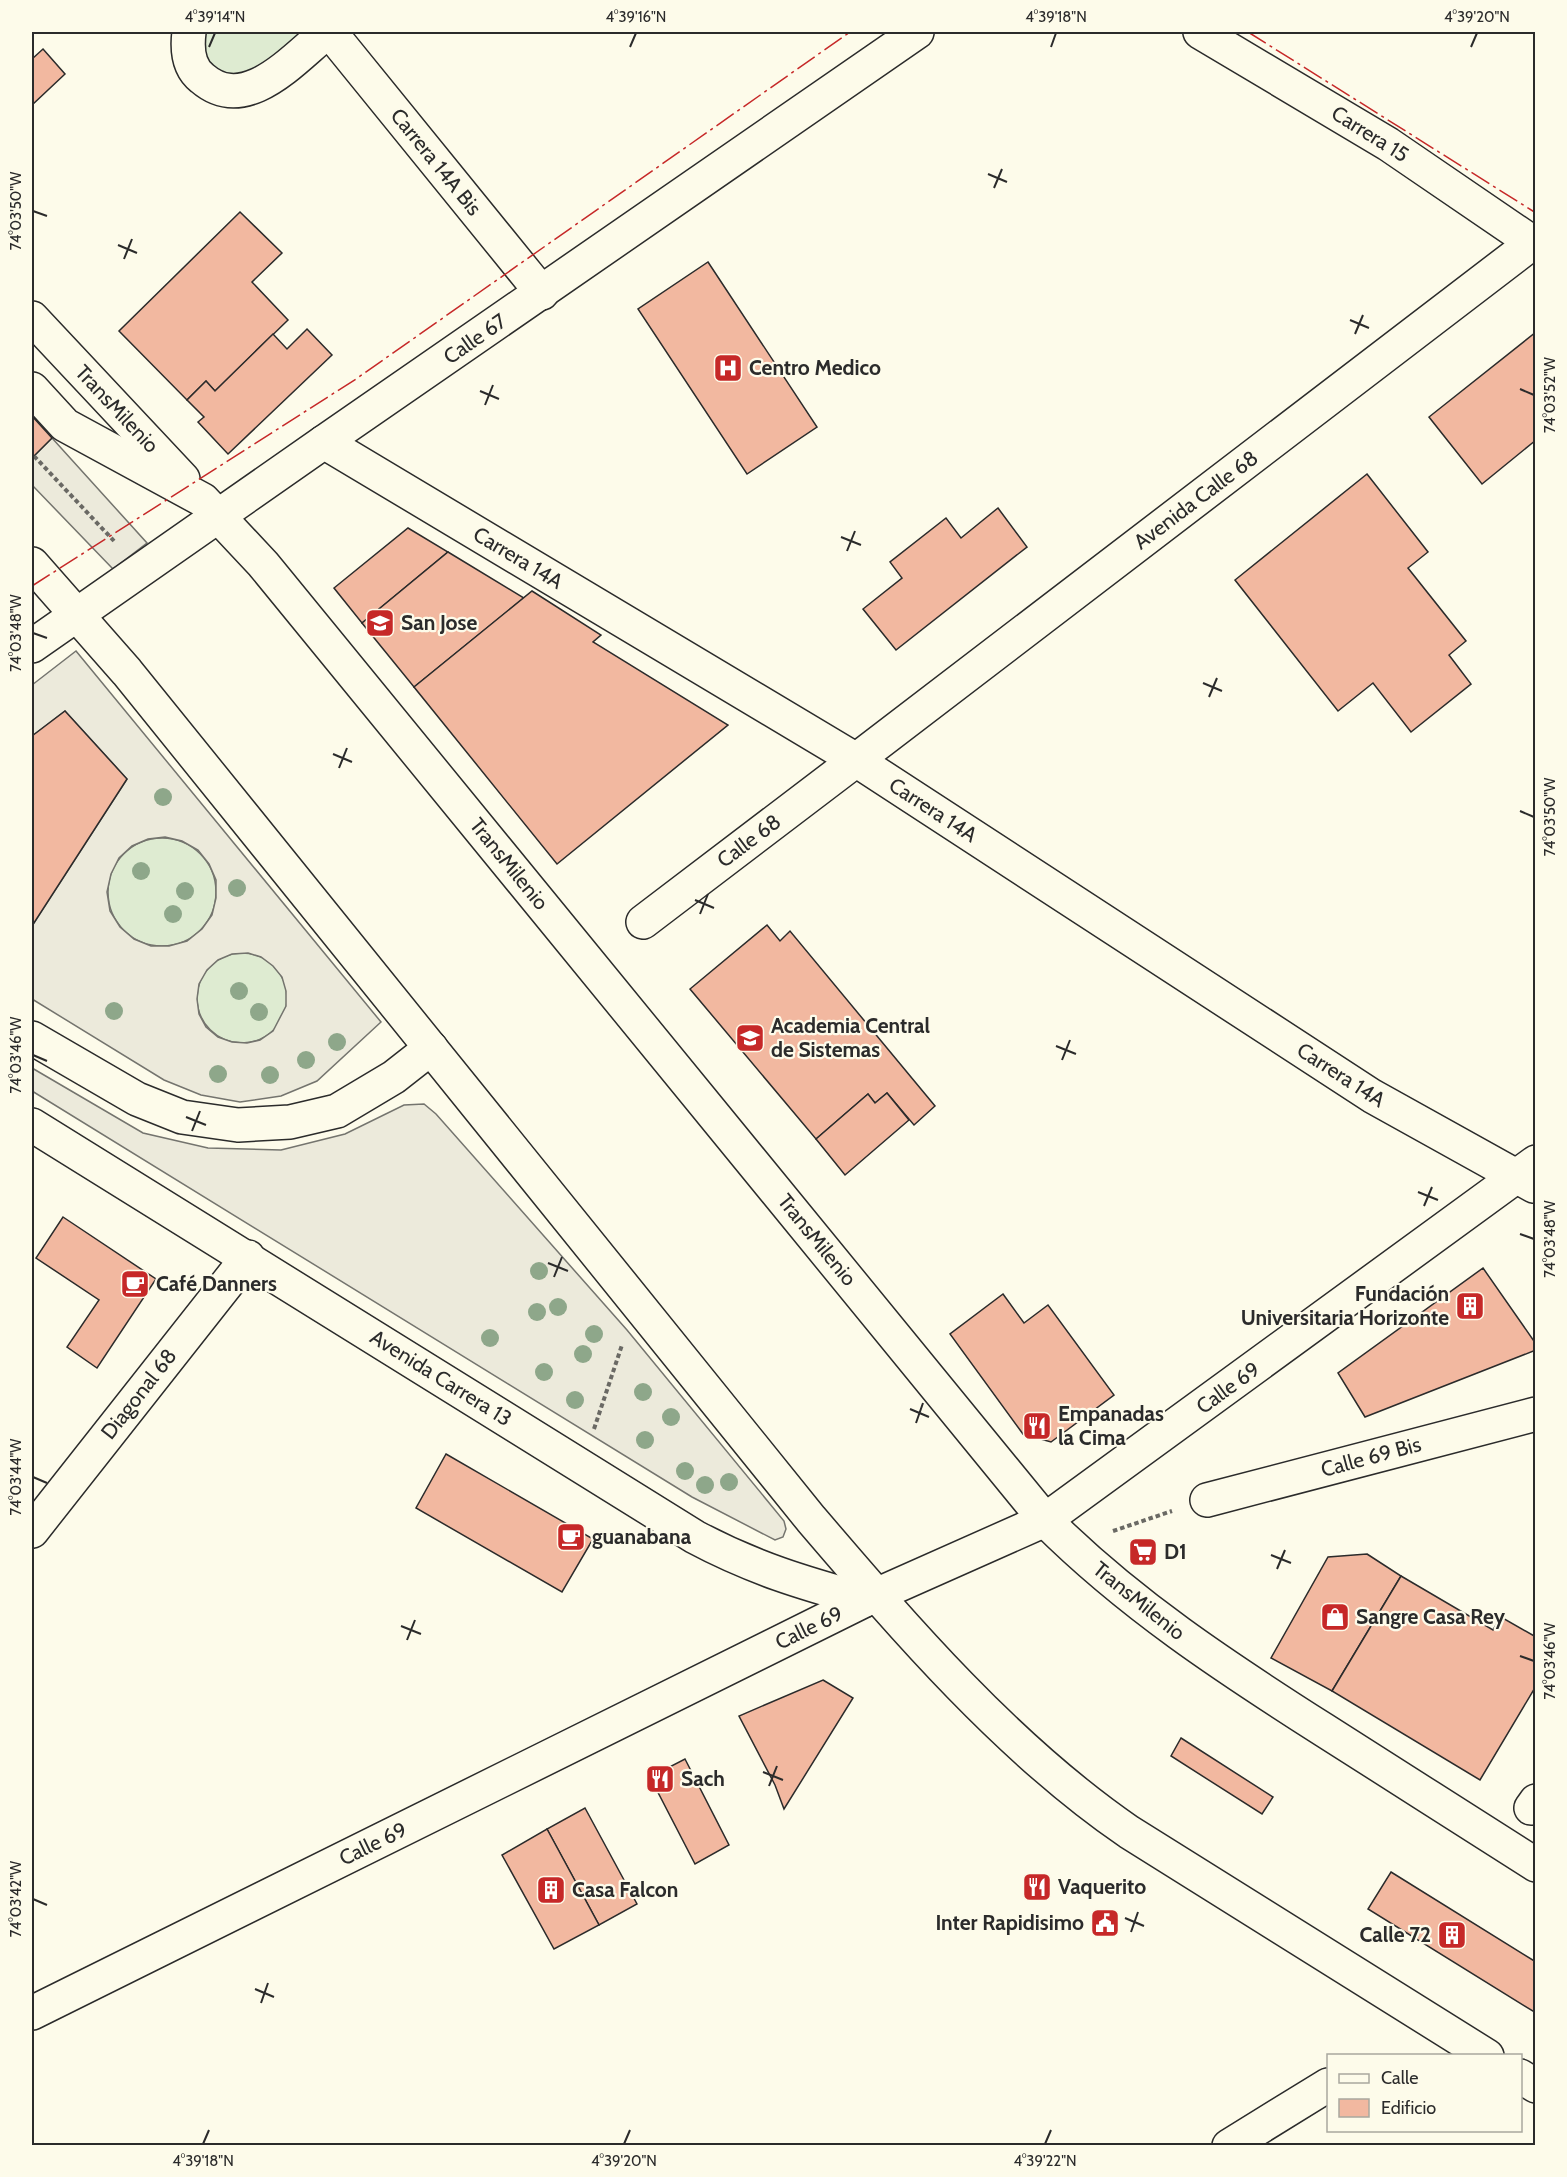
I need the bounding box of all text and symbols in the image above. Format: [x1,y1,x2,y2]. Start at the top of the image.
text: 4°39'14"N [185,8,245,26]
text: 4°39'16"N [606,8,666,26]
text: 4°39'18"N [1025,8,1087,26]
text: 4°39'20"N [1444,8,1510,26]
street label: Carrera 15 [1327,100,1413,167]
street label: Carrera 14A Bis [386,103,487,220]
text: 74°03'50"W [7,171,25,250]
street label: Calle 67 [439,308,511,369]
hospital icon: Centro Medico [712,352,744,384]
place label: Centro Medico [749,355,881,380]
text: 74°03'52"W [1541,356,1559,433]
street label: TransMilenio [70,360,164,458]
street label: Avenida Calle 68 [1129,445,1263,554]
street label: Carrera 14A [469,521,568,594]
text: 74°03'48"W [7,593,25,672]
school or university icon: San Jose [364,607,396,639]
place label: San Jose [401,610,477,635]
street label: Carrera 14A [885,772,982,847]
text: 74°03'50"W [1541,777,1559,856]
street label: Calle 68 [712,809,785,873]
street label: TransMilenio [465,813,554,915]
place label: Academia Central de Sistemas [771,1013,931,1062]
text: 74°03'46"W [7,1016,25,1093]
school or university icon: Academia Central de Sistemas [734,1022,766,1054]
street label: Carrera 14A [1293,1037,1390,1112]
street label: TransMilenio [773,1189,862,1291]
text: 74°03'48"W [1541,1199,1559,1278]
cafe icon: Café Danners [119,1268,151,1300]
place label: Café Danners [156,1271,277,1296]
place label: Fundación Universitaria Horizonte [1241,1281,1449,1330]
building icon: Fundación Universitaria Horizonte [1454,1290,1486,1322]
street label: Avenida Carrera 13 [366,1324,517,1431]
street label: Diagonal 68 [96,1344,182,1444]
street label: Calle 69 [1191,1356,1264,1419]
place label: Empanadas la Cima [1058,1401,1164,1450]
restaurant icon: Empanadas la Cima [1021,1410,1053,1442]
street label: Calle 69 Bis [1318,1431,1424,1482]
text: 74°03'44"W [7,1438,25,1515]
cafe icon: guanabana [555,1521,587,1553]
place label: guanabana [592,1524,692,1549]
supermarket icon: D1 [1127,1536,1159,1568]
place label: D1 [1164,1539,1187,1564]
street label: TransMilenio [1088,1556,1190,1645]
street label: Calle 69 [771,1601,847,1655]
shop icon: Sangre Casa Rey [1319,1601,1351,1633]
place label: Sangre Casa Rey [1356,1604,1506,1629]
text: 74°03'46"W [1541,1622,1559,1699]
restaurant icon: Sach [644,1763,676,1795]
place label: Sach [681,1766,725,1791]
street label: Calle 69 [335,1817,411,1871]
text: 74°03'42"W [7,1860,25,1937]
restaurant icon: Vaquerito [1021,1871,1053,1903]
building icon: Casa Falcon [535,1874,567,1906]
place label: Vaquerito [1058,1874,1146,1899]
place label: Casa Falcon [572,1877,678,1902]
public building icon: Inter Rapidisimo [1089,1907,1121,1939]
place label: Inter Rapidisimo [935,1910,1084,1935]
building icon: Calle 72 [1436,1919,1468,1951]
place label: Calle 72 [1359,1922,1431,1947]
legend [1327,2054,1522,2132]
text: Calle [1381,2067,1418,2089]
text: Edificio [1381,2097,1436,2119]
text: 4°39'18"N [172,2152,234,2170]
text: 4°39'20"N [591,2152,657,2170]
text: 4°39'22"N [1013,2152,1077,2170]

